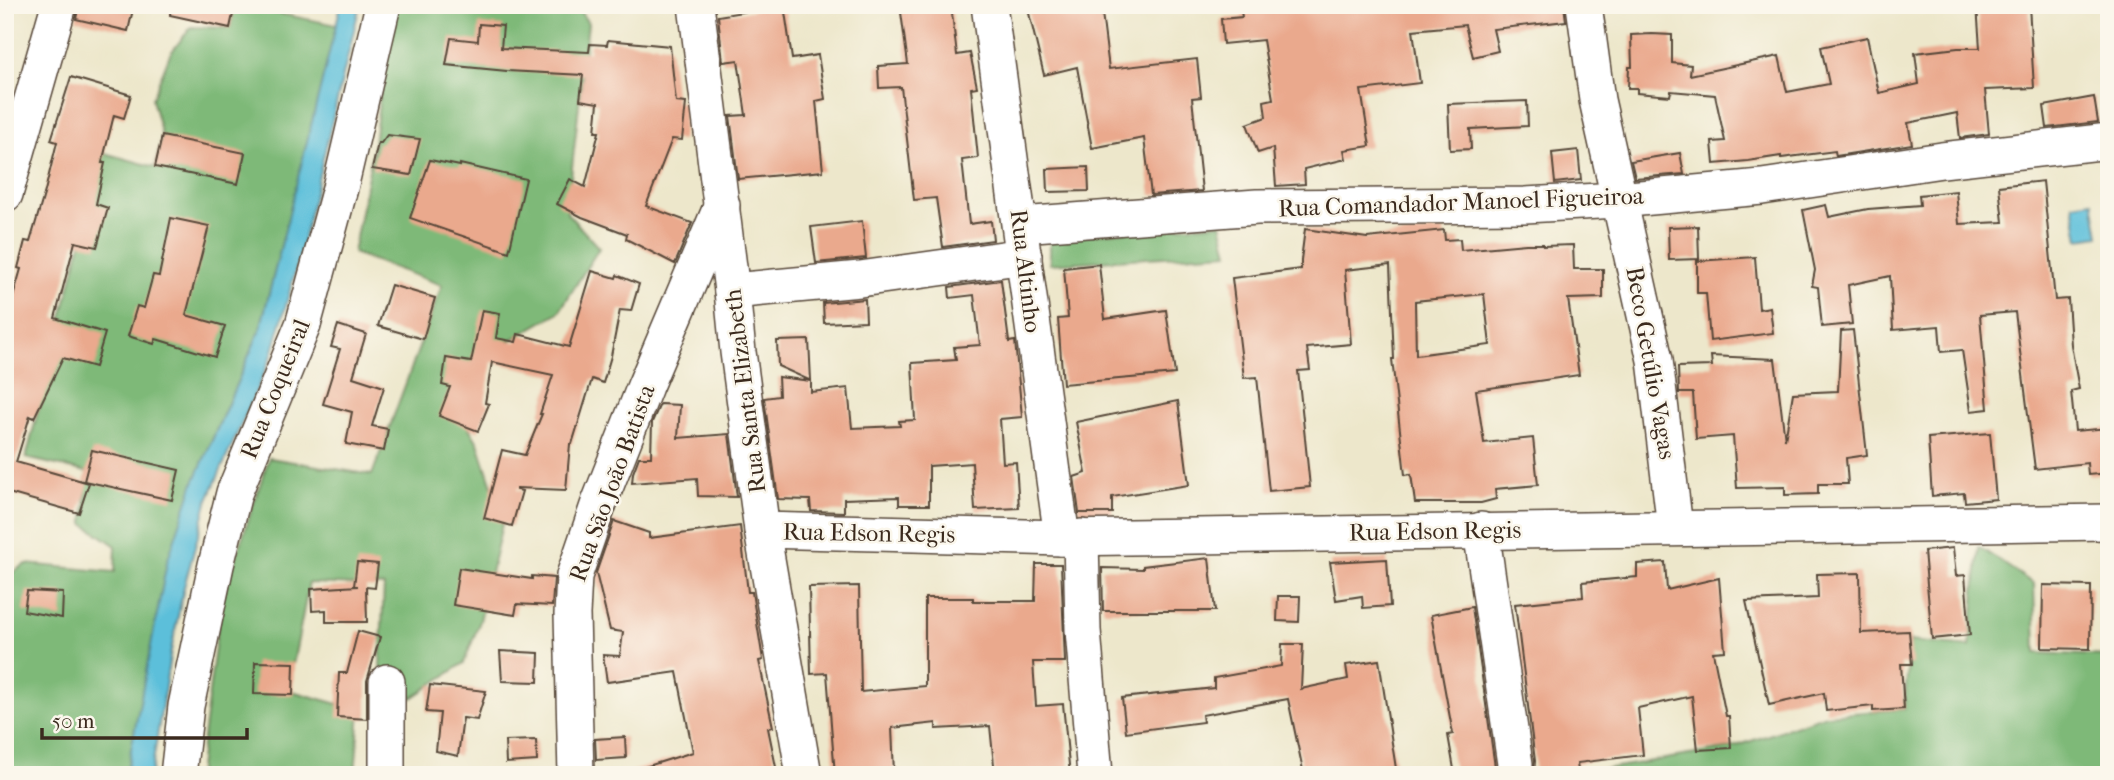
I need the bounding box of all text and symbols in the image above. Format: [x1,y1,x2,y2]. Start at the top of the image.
street label: Rua Comandador Manoel Figueiroa [1278,182,1645,222]
street label: Rua Altinho [1005,208,1047,334]
street label: Beco Getúlio Vagas [1620,264,1682,462]
street label: Rua Santa Elizabeth [719,287,771,495]
street label: Rua Coqueiral [234,315,316,463]
street label: Rua São João Batista [563,380,661,585]
street label: Rua Edson Regis [1349,515,1522,547]
street label: Rua Edson Regis [783,517,956,549]
scale bar [42,696,247,740]
text: 50 m [52,709,95,733]

